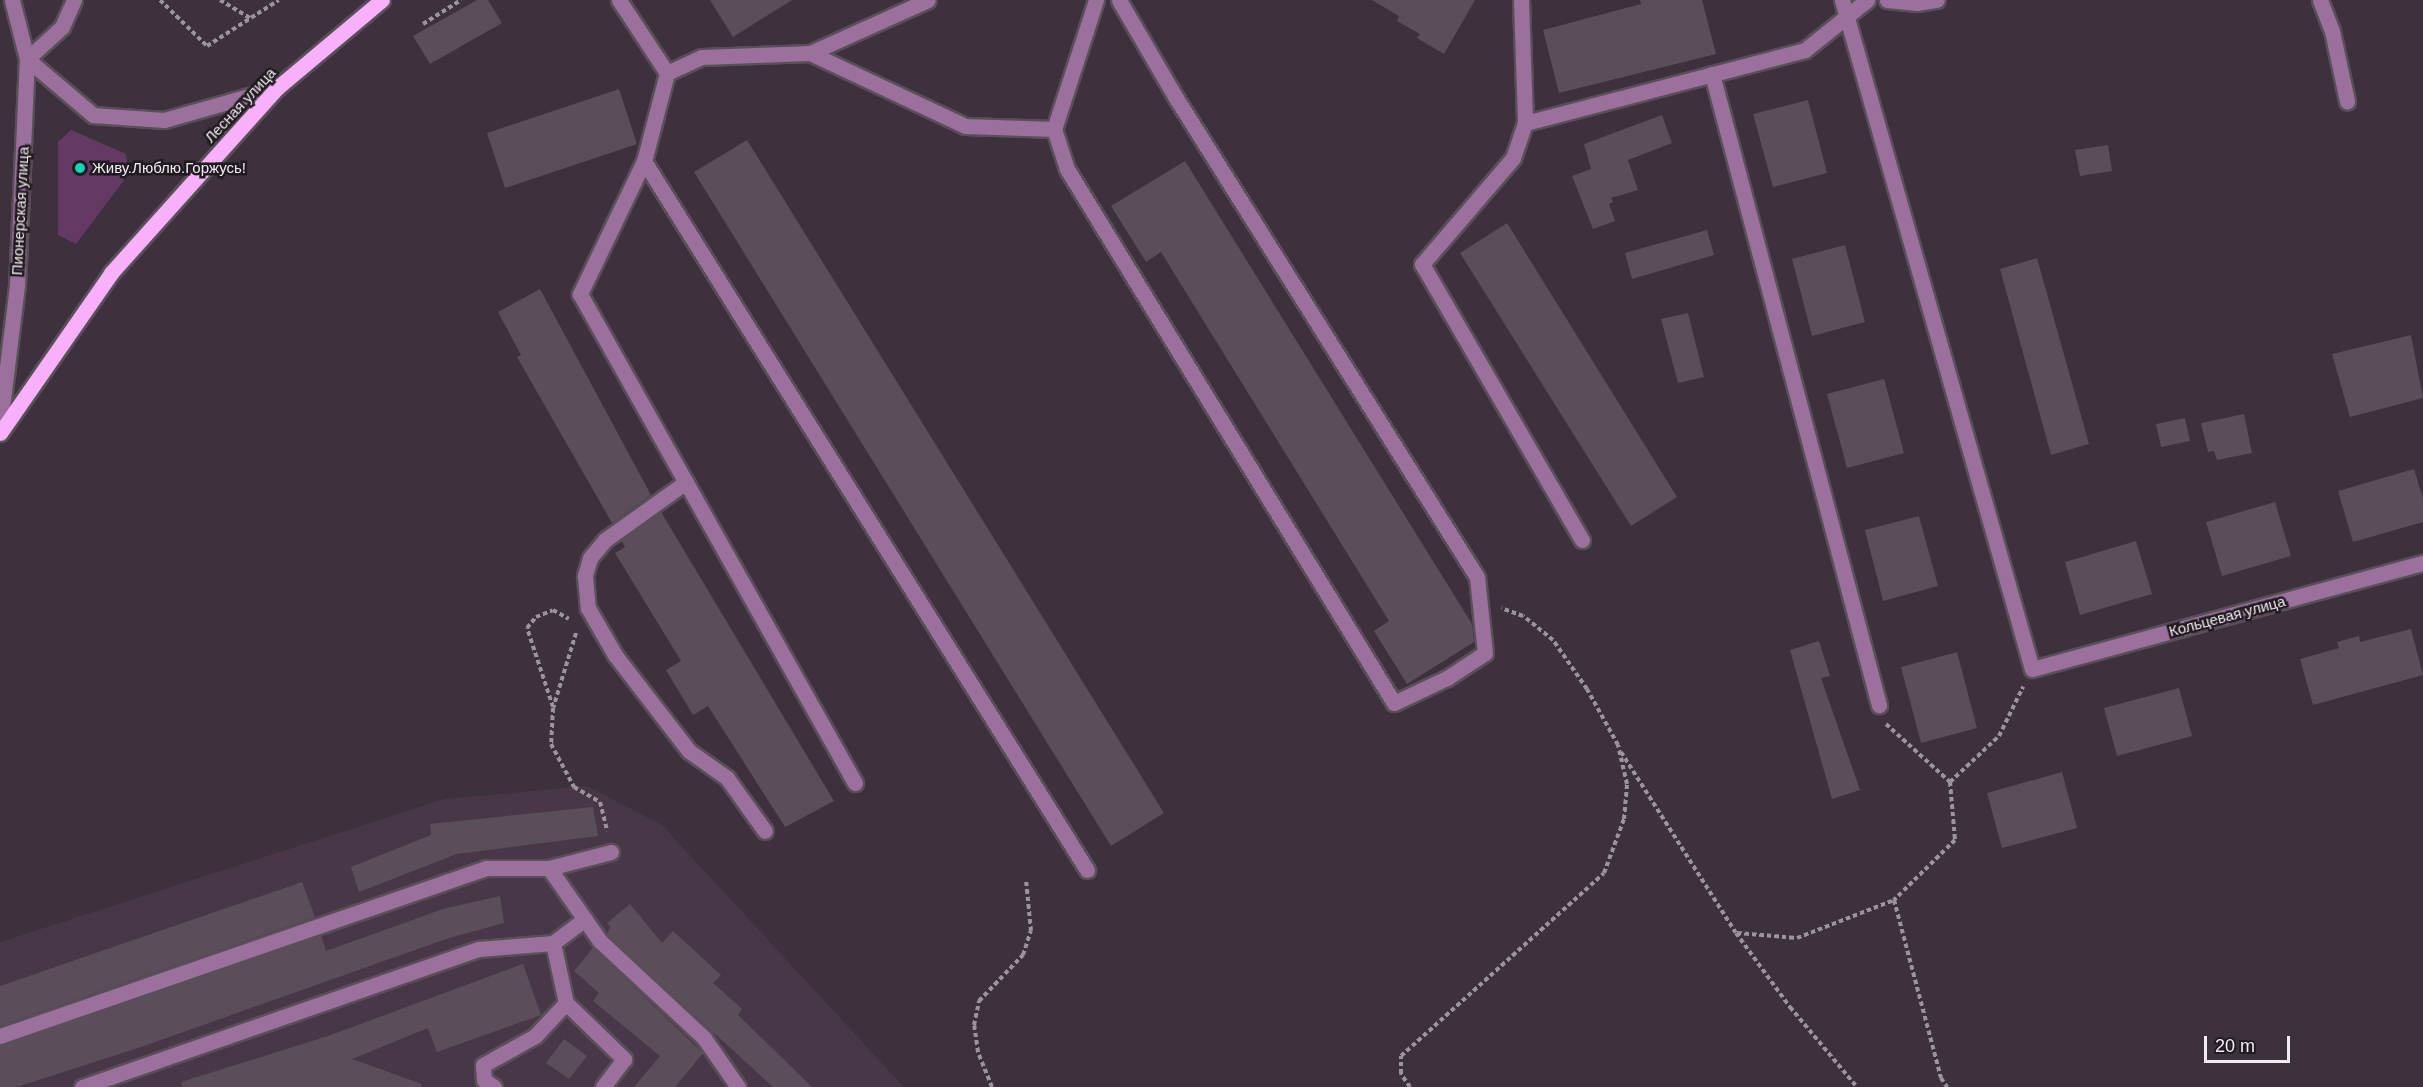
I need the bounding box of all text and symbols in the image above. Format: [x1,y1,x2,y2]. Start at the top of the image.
street label: Лесная улица [201,64,279,146]
street label: Пионерская улица [8,146,32,276]
place label: Живу.Люблю.Горжусь! [92,159,246,177]
marker: Живу.Люблю.Горжусь! [73,161,87,175]
street label: Кольцевая улица [2167,592,2287,640]
scale bar [2207,1024,2292,1062]
text: 20 m [2215,1036,2255,1056]

